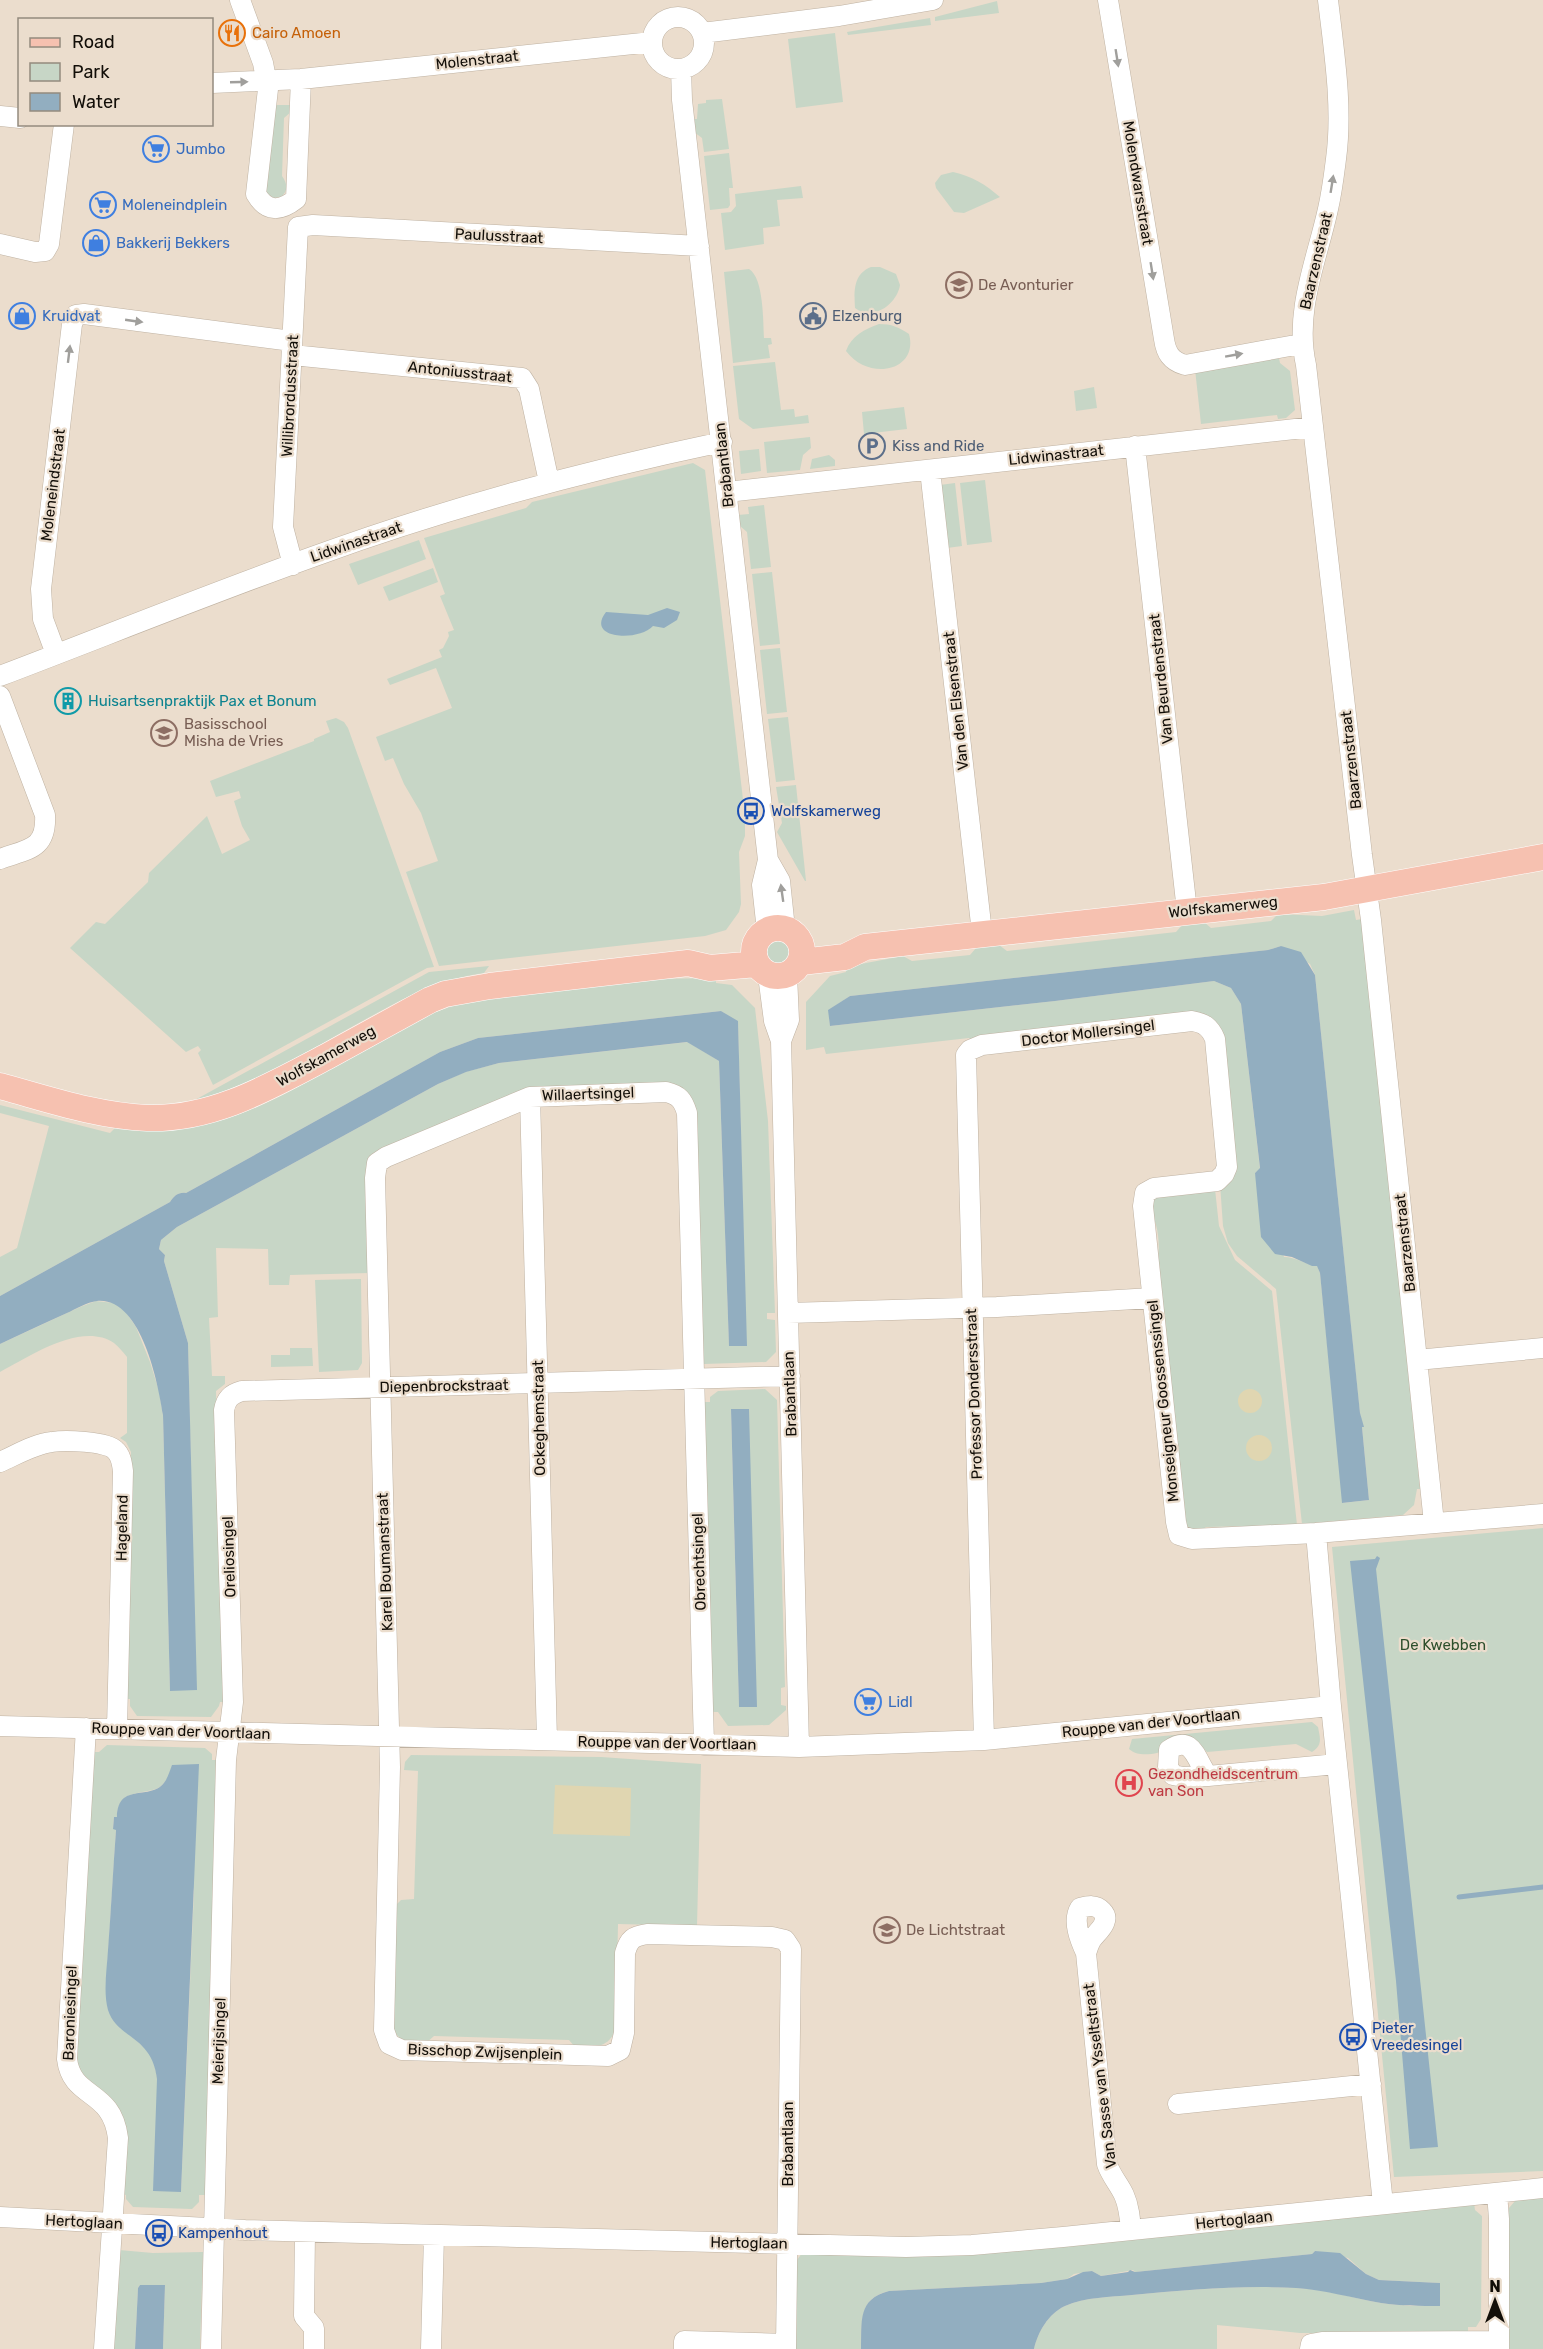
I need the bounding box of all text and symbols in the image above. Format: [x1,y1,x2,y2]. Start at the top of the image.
legend [18,18,213,126]
restaurant icon: Cairo Amoen [217,18,247,48]
place label: Cairo Amoen [252,24,341,42]
text: Road [72,31,115,53]
street label: Molenstraat [435,47,519,73]
one-way arrow [1113,48,1122,67]
text: Park [72,61,110,83]
one-way arrow [229,78,248,87]
text: Water [72,91,120,113]
street label: Molendwarsstraat [1119,120,1157,246]
supermarket icon: Jumbo [141,134,171,164]
place label: Jumbo [176,140,225,158]
one-way arrow [1328,174,1337,193]
supermarket icon: Moleneindplein [88,190,118,220]
place label: Moleneindplein [122,196,227,214]
street label: Baarzenstraat [1296,211,1336,311]
street label: Paulusstraat [454,225,544,247]
shop icon: Bakkerij Bekkers [81,228,111,258]
place label: Bakkerij Bekkers [116,234,230,252]
one-way arrow [1148,262,1157,281]
school or university icon: De Avonturier [944,270,974,300]
place label: De Avonturier [978,276,1074,294]
shop icon: Kruidvat [7,301,37,331]
public building icon: Elzenburg [798,301,828,331]
place label: Kruidvat [42,307,101,325]
place label: Elzenburg [832,307,902,325]
one-way arrow [125,316,144,325]
street label: Willibrordusstraat [278,334,302,458]
one-way arrow [64,344,73,363]
one-way arrow [1224,350,1243,359]
street label: Antoniusstraat [407,358,513,386]
street label: Brabantlaan [711,422,737,508]
street label: Moleneindstraat [37,428,69,542]
parking icon: Kiss and Ride [857,431,887,461]
place label: Kiss and Ride [892,437,984,455]
street label: Lidwinastraat [1008,441,1105,469]
street label: Lidwinastraat [308,518,404,566]
street label: Van Beurdenstraat [1145,613,1177,745]
street label: Van den Elsenstraat [940,631,972,771]
building icon: Huisartsenpraktijk Pax et Bonum [53,686,83,716]
place label: Huisartsenpraktijk Pax et Bonum [88,692,317,710]
street label: Baarzenstraat [1337,710,1365,810]
place label: Basisschool Misha de Vries [184,715,284,750]
school or university icon: Basisschool Misha de Vries [149,718,179,748]
bus stop icon: Wolfskamerweg [736,796,766,826]
place label: Wolfskamerweg [771,802,881,820]
one-way arrow [777,884,786,903]
street label: Wolfskamerweg [1167,892,1279,922]
street label: Doctor Mollersingel [1020,1016,1156,1050]
street label: Wolfskamerweg [274,1021,378,1091]
street label: Willaertsingel [541,1083,635,1105]
street label: Baarzenstraat [1391,1193,1419,1293]
street label: Monseigneur Goossenssingel [1143,1299,1183,1503]
street label: Professor Dondersstraat [962,1308,986,1480]
street label: Brabantlaan [780,1351,800,1437]
street label: Ockeghemstraat [529,1360,549,1476]
street label: Diepenbrockstraat [379,1376,509,1396]
street label: Karel Boumanstraat [374,1492,396,1631]
street label: Hageland [112,1495,132,1561]
street label: Obrechtsingel [688,1513,710,1611]
street label: Oreliosingel [219,1516,239,1598]
park label: De Kwebben [1400,1636,1486,1654]
supermarket icon: Lidl [853,1687,883,1717]
place label: Lidl [888,1693,913,1711]
street label: Rouppe van der Voortlaan [1061,1705,1241,1741]
street label: Rouppe van der Voortlaan [91,1719,271,1743]
street label: Rouppe van der Voortlaan [577,1732,757,1754]
place label: Gezondheidscentrum van Son [1148,1765,1298,1800]
hospital icon: Gezondheidscentrum van Son [1114,1768,1144,1798]
school or university icon: De Lichtstraat [872,1915,902,1945]
place label: De Lichtstraat [906,1921,1005,1939]
street label: Baroniesingel [59,1965,81,2061]
street label: Van Sasse van Ysseltstraat [1080,1982,1120,2170]
street label: Meierijsingel [208,1997,230,2085]
place label: Pieter Vreedesingel [1372,2019,1462,2054]
bus stop icon: Pieter Vreedesingel [1338,2022,1368,2052]
street label: Bisschop Zwijsenplein [407,2040,563,2064]
street label: Brabantlaan [779,2101,797,2187]
street label: Hertoglaan [1194,2207,1274,2233]
street label: Hertoglaan [45,2211,123,2233]
bus stop icon: Kampenhout [144,2218,174,2248]
place label: Kampenhout [178,2224,268,2242]
street label: Hertoglaan [710,2233,788,2253]
north arrow [1465,2271,1525,2331]
text: N [1489,2277,1501,2296]

